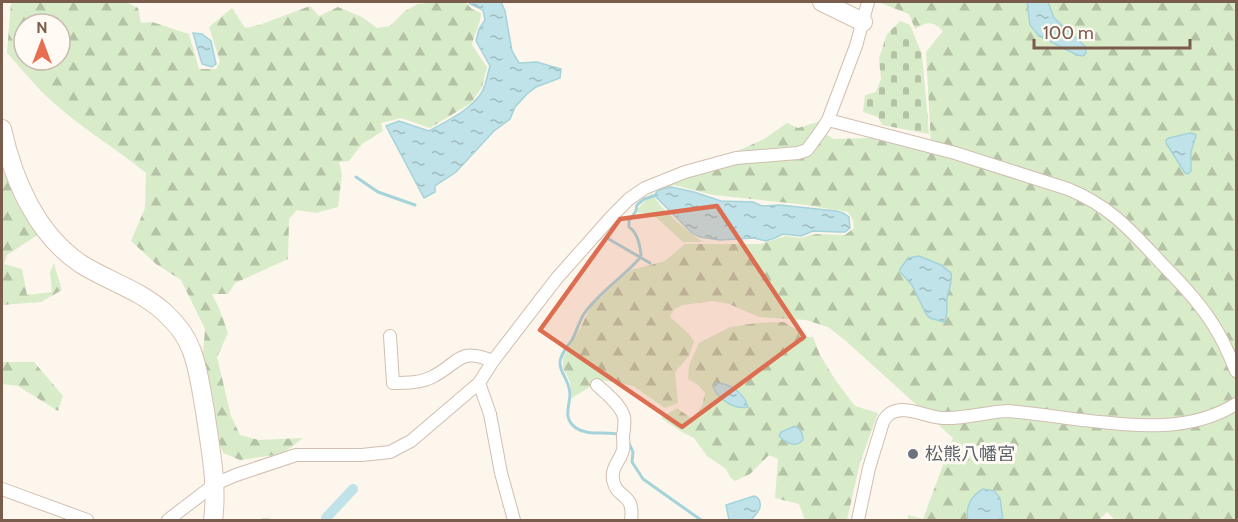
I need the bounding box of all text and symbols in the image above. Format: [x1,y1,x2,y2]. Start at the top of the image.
north arrow [12,12,72,72]
scale bar [1034,12,1190,50]
text: N [36,18,48,37]
text: 100 m [1043,22,1094,44]
place label: 松熊八幡宮 [925,443,1015,465]
marker: 松熊八幡宮 [906,447,920,461]

